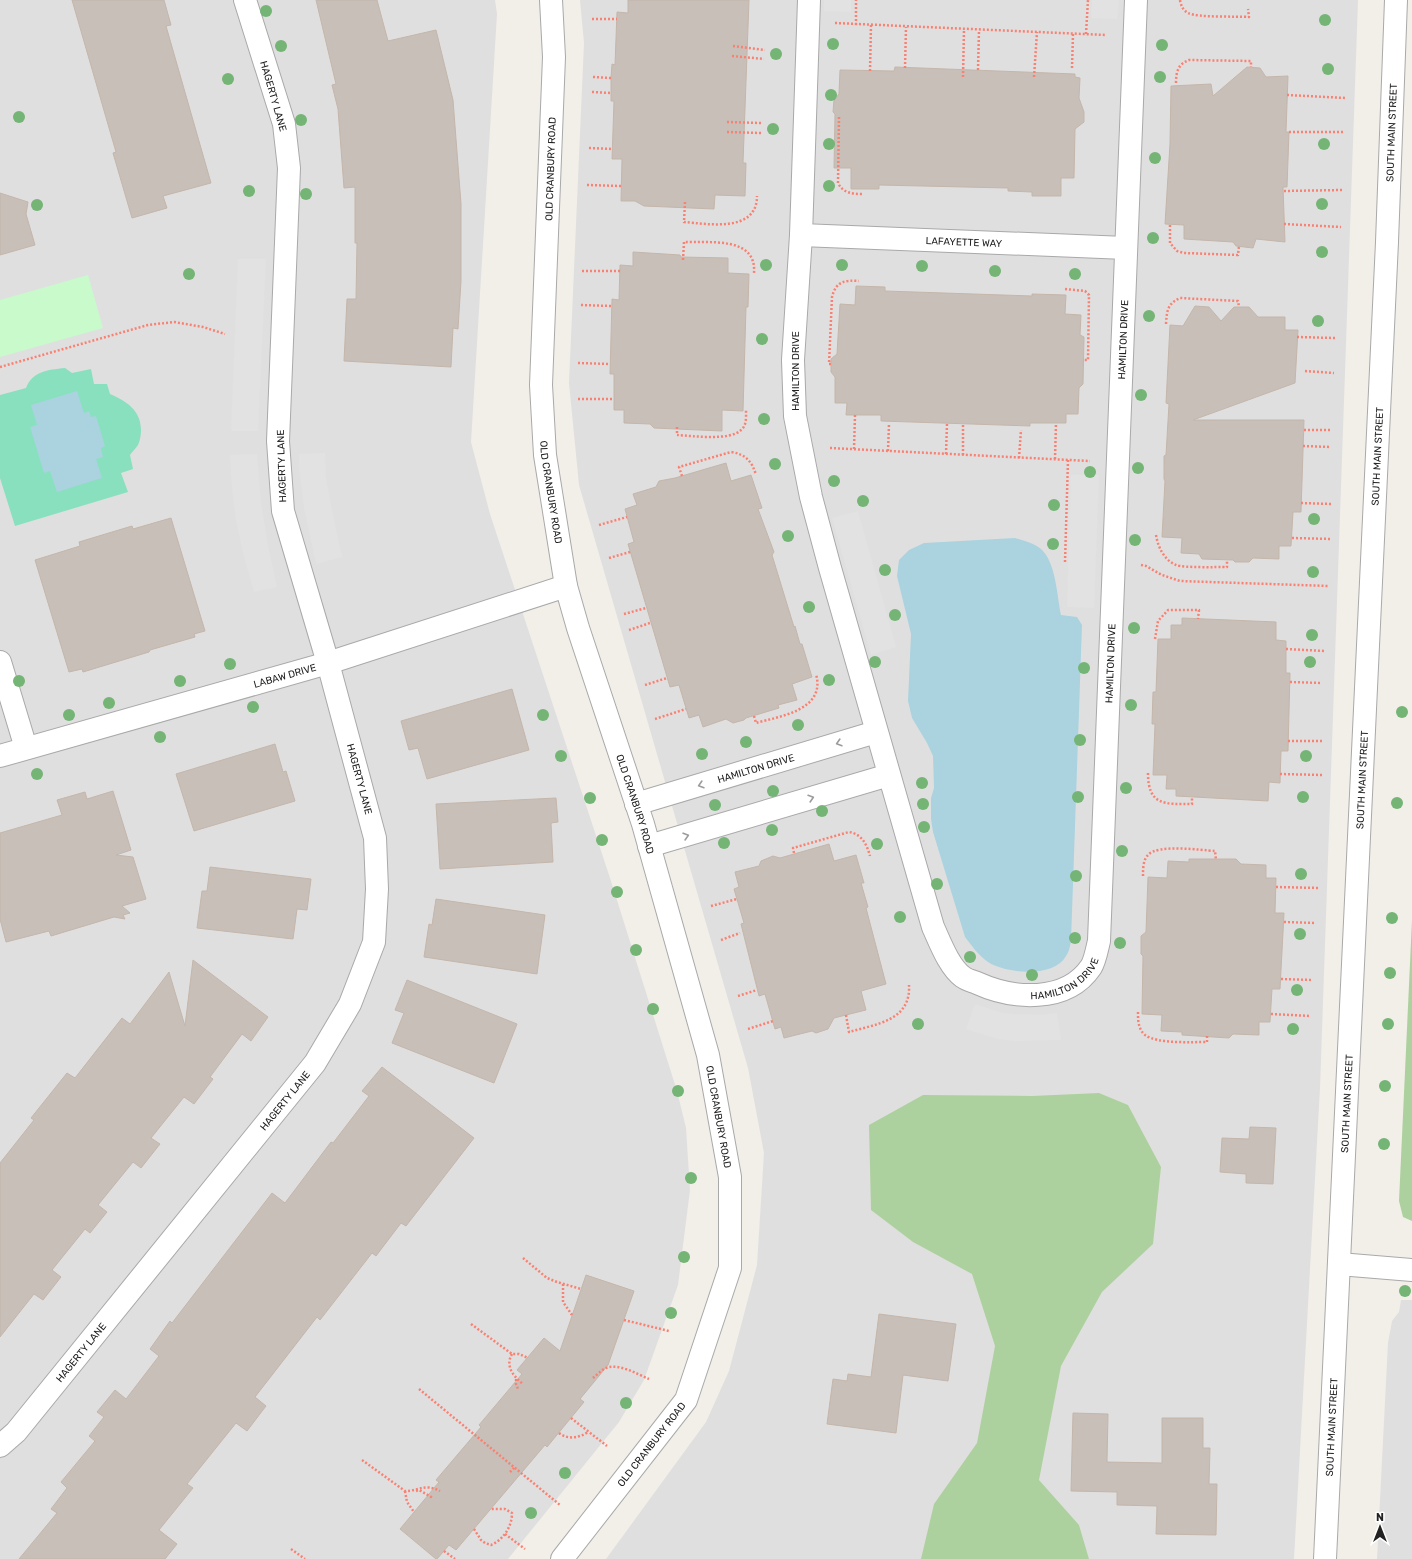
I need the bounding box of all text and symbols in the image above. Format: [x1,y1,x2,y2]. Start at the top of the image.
street label: HAGERTY LANE [257,60,289,133]
street label: SOUTH MAIN STREET [1384,83,1400,182]
street label: OLD CRANBURY ROAD [543,117,559,221]
street label: LAFAYETTE WAY [925,235,1003,250]
street label: HAMILTON DRIVE [1116,300,1131,380]
street label: HAMILTON DRIVE [790,331,802,411]
street label: SOUTH MAIN STREET [1370,407,1386,506]
street label: HAGERTY LANE [275,429,289,503]
street label: OLD CRANBURY ROAD [537,440,564,545]
street label: HAMILTON DRIVE [1103,623,1118,703]
street label: LABAW DRIVE [252,662,318,691]
street label: SOUTH MAIN STREET [1354,730,1371,829]
one-way arrow [836,738,843,747]
street label: HAGERTY LANE [344,743,374,816]
street label: HAMILTON DRIVE [716,752,796,786]
street label: OLD CRANBURY ROAD [613,753,656,856]
one-way arrow [698,780,705,789]
one-way arrow [807,794,814,803]
one-way arrow [683,832,690,840]
street label: HAMILTON DRIVE [1030,956,1102,1002]
street label: SOUTH MAIN STREET [1339,1054,1356,1153]
street label: OLD CRANBURY ROAD [703,1065,733,1169]
street label: HAGERTY LANE [258,1069,313,1133]
street label: HAGERTY LANE [54,1321,109,1385]
street label: SOUTH MAIN STREET [1324,1377,1341,1477]
street label: OLD CRANBURY ROAD [615,1400,689,1489]
north arrow [1360,1507,1400,1547]
text: N [1376,1511,1384,1524]

